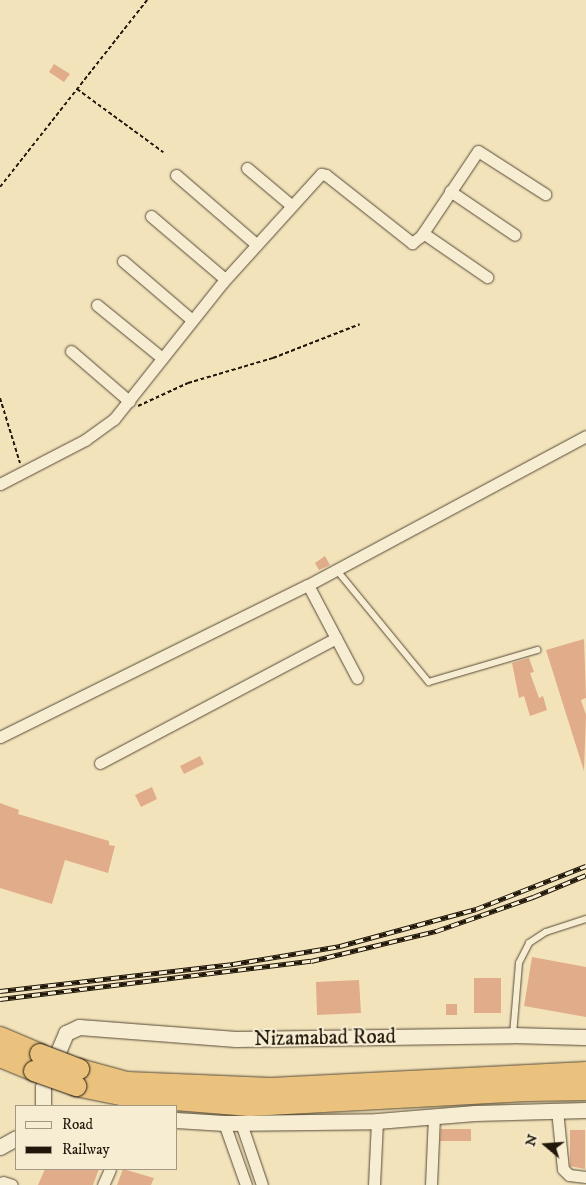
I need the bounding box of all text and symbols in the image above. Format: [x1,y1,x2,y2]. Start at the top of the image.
street label: Nizamabad Road [254,1024,396,1052]
legend [15,1105,178,1170]
text: Road [62,1115,93,1134]
north arrow [521,1120,571,1170]
text: N [521,1132,542,1149]
text: Railway [62,1140,110,1159]

